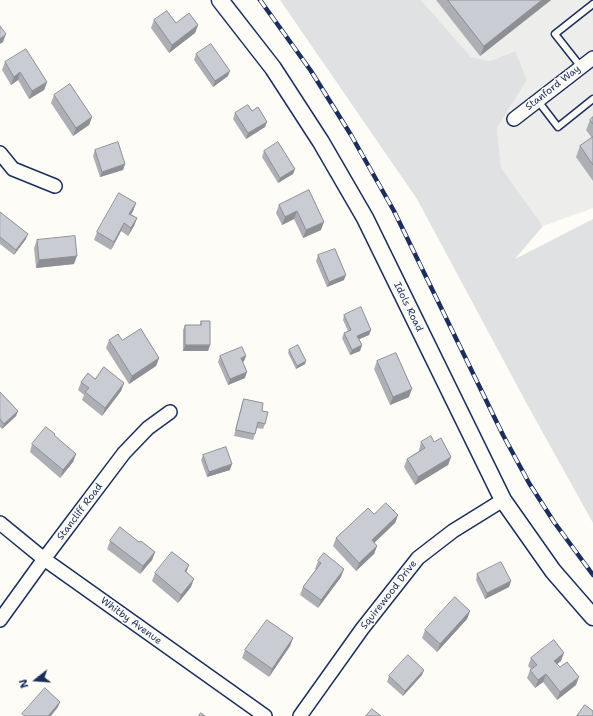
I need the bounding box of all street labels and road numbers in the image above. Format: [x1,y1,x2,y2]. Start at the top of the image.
street label: Stanford Way [523,63,583,113]
street label: Idols Road [391,280,425,334]
street label: Stancliff Road [55,481,105,543]
street label: Squirewood Drive [358,558,420,632]
street label: Whitby Avenue [98,595,164,647]

